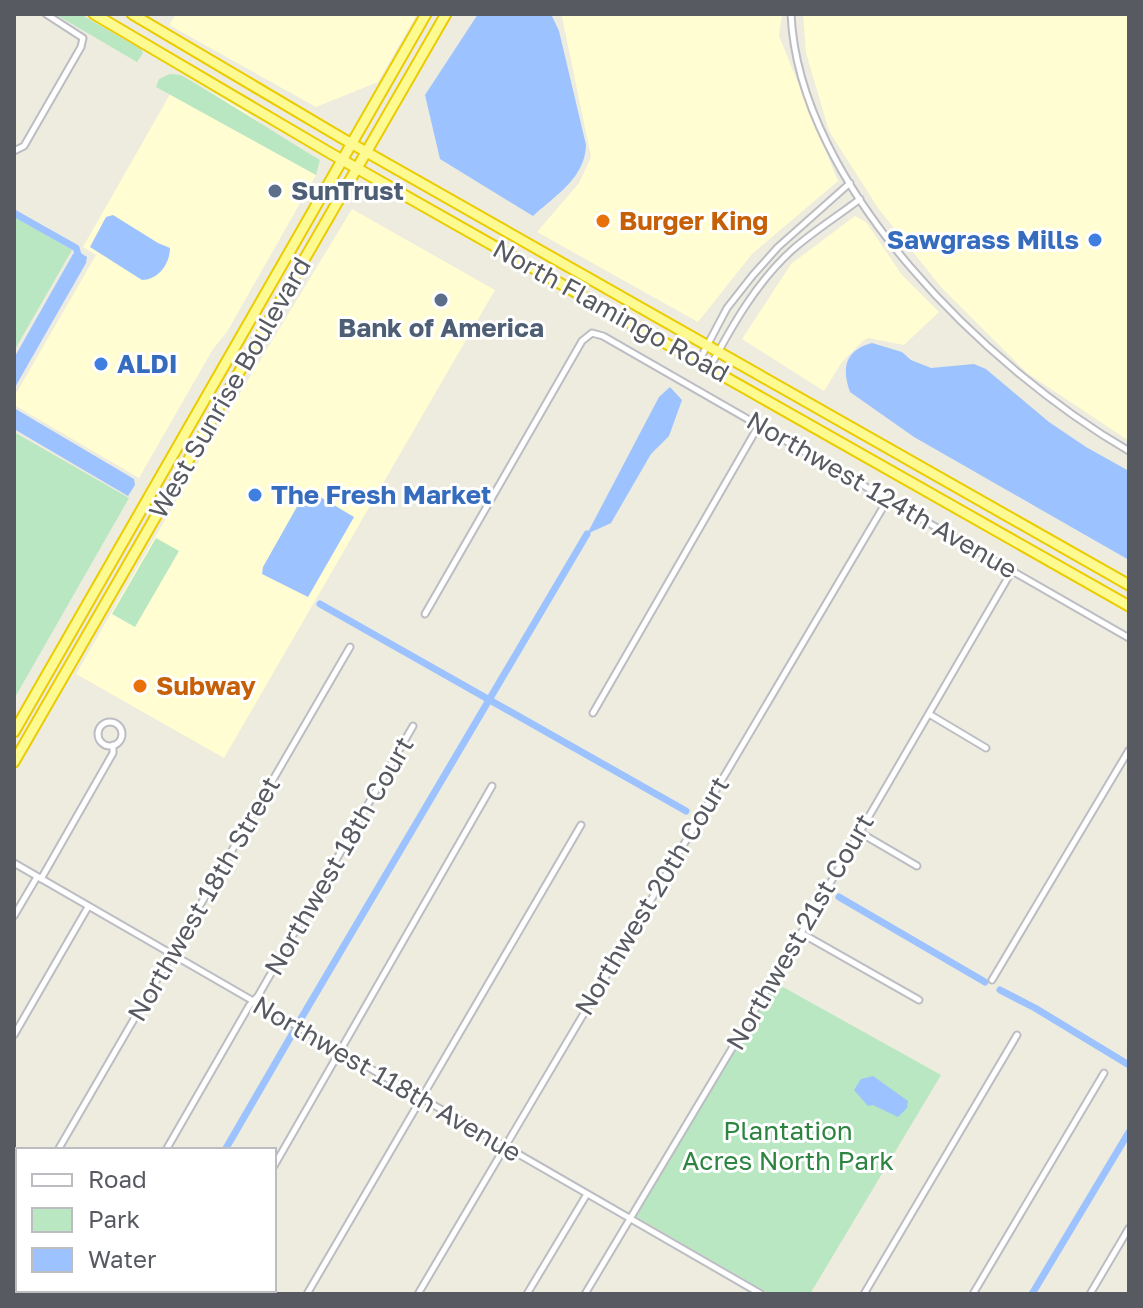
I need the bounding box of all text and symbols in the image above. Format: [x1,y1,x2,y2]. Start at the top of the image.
place label: SunTrust [291,175,404,206]
marker: SunTrust [266,182,284,200]
place label: Burger King [619,205,768,236]
marker: Burger King [594,212,612,230]
place label: Sawgrass Mills [887,224,1079,255]
marker: Sawgrass Mills [1086,231,1104,249]
street label: North Flamingo Road [488,233,735,388]
street label: West Sunrise Boulevard [142,252,317,524]
marker: Bank of America [432,291,450,309]
place label: Bank of America [338,312,544,343]
place label: ALDI [117,348,178,379]
marker: ALDI [92,355,110,373]
street label: Northwest 124th Avenue [742,404,1023,585]
place label: The Fresh Market [271,479,491,510]
marker: The Fresh Market [246,486,264,504]
place label: Subway [156,670,256,701]
marker: Subway [131,677,149,695]
street label: Northwest 18th Court [258,731,420,980]
street label: Northwest 18th Street [121,771,286,1026]
street label: Northwest 20th Court [568,771,735,1021]
street label: Northwest 21st Court [719,808,880,1055]
street label: Northwest 118th Avenue [248,989,527,1168]
park label: Plantation Acres North Park [682,1115,894,1176]
legend [16,1148,276,1292]
text: Road [88,1164,147,1193]
text: Park [88,1204,140,1233]
text: Water [88,1244,156,1273]

